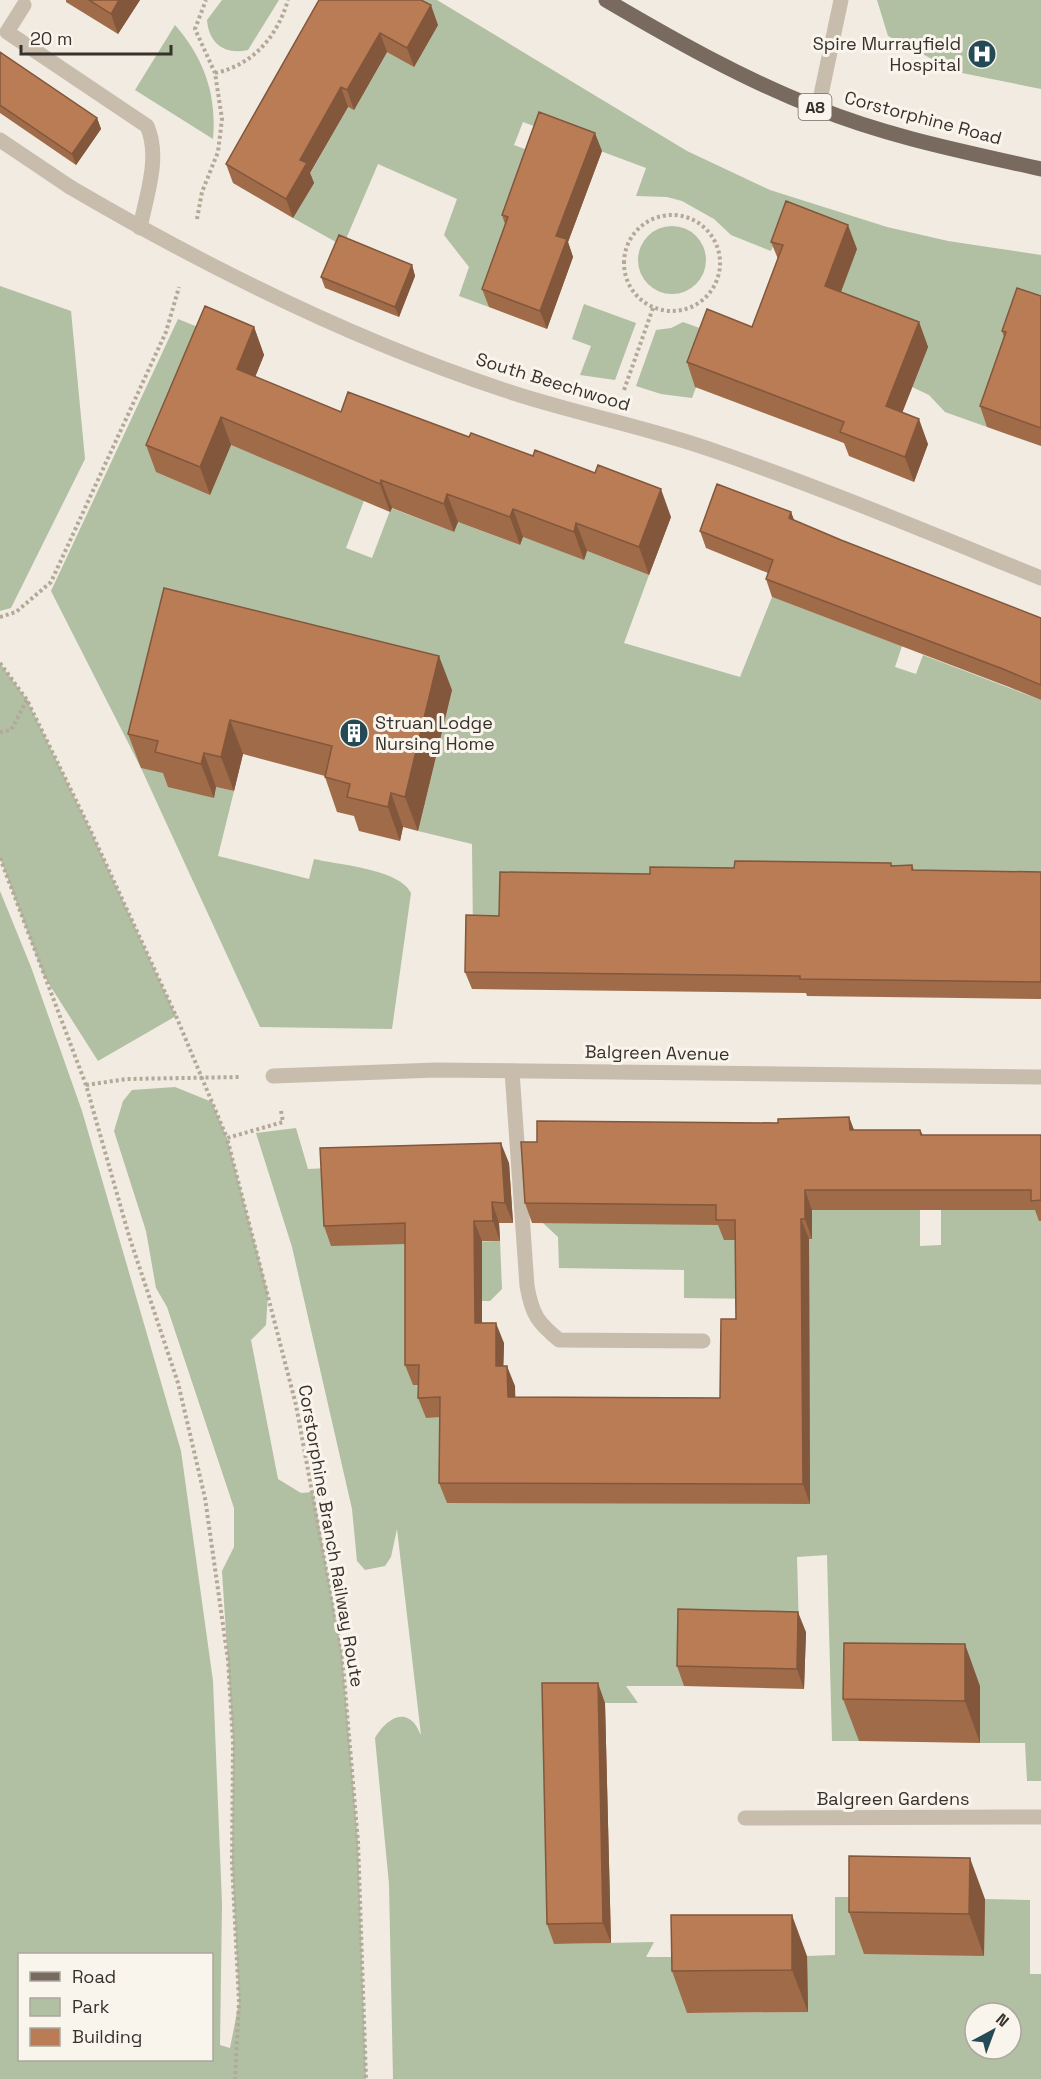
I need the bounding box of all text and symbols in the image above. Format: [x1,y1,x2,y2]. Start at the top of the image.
scale bar [21,18,171,56]
text: 20 m [30,27,73,50]
place label: Spire Murrayfield Hospital [813,32,961,76]
hospital icon: Spire Murrayfield Hospital [966,38,998,70]
street label: Corstorphine Road [842,85,1004,150]
road number: A8 [798,94,832,120]
street label: South Beechwood [473,347,633,416]
place label: Struan Lodge Nursing Home [375,711,495,755]
building icon: Struan Lodge Nursing Home [338,717,370,749]
street label: Balgreen Avenue [584,1040,730,1065]
street label: Corstorphine Branch Railway Route [294,1383,369,1689]
street label: Balgreen Gardens [816,1787,970,1810]
legend [18,1953,213,2061]
text: Road [72,1965,116,1988]
text: Park [72,1995,110,2018]
north arrow [963,2001,1023,2061]
text: N [992,2009,1013,2032]
text: Building [72,2025,142,2048]

